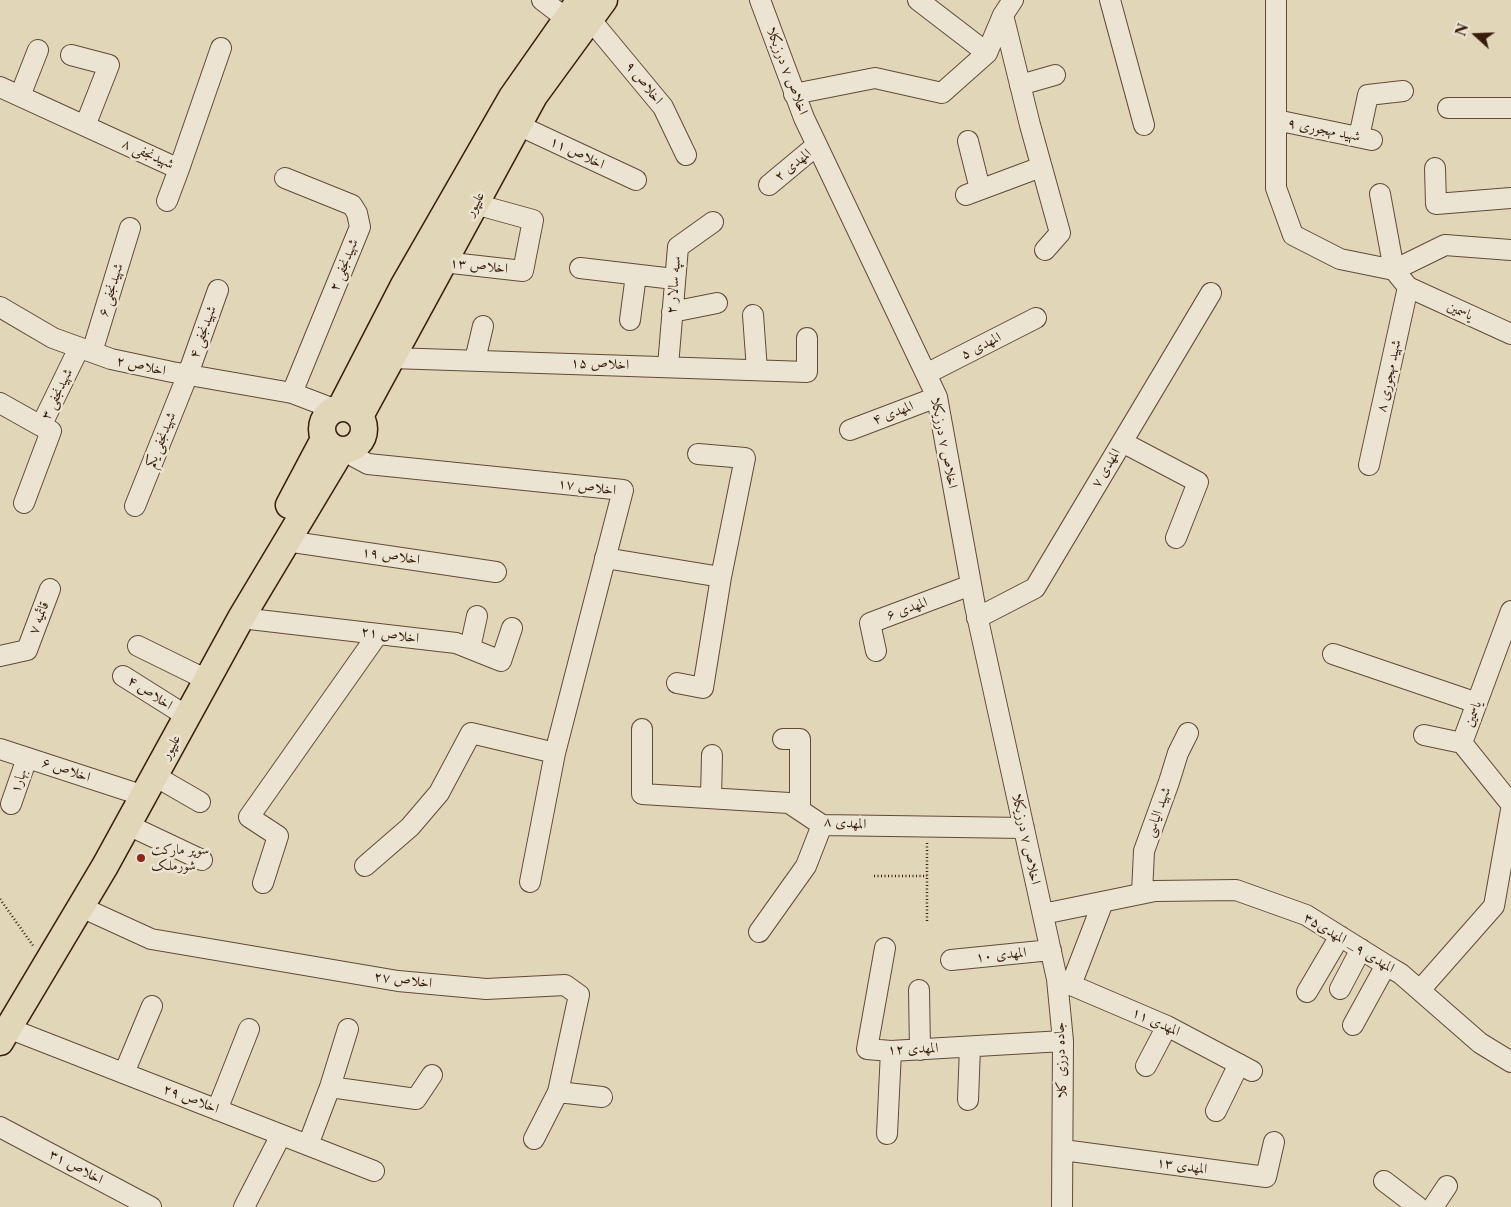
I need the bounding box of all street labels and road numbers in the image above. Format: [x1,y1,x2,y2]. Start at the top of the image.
street label: اخلاص ۷ درزیکلا [763,25,811,117]
street label: اخلاص ۹ [622,58,666,108]
street label: شهید مهجوری ۹ [1286,115,1362,145]
street label: اخلاص ۱۱ [547,133,607,173]
street label: شهیدنجفی ۸ [120,135,176,173]
street label: المهدی ۲ [771,145,815,185]
street label: علیپور [461,189,489,219]
street label: شهیدنجفی ۲ [326,236,362,294]
street label: اخلاص ۱۳ [449,255,509,277]
street label: سپه سالار ۲ [663,255,685,315]
street label: شهیدنجفی ۶ [95,261,127,319]
street label: یاسمین [1445,298,1475,324]
street label: شهیدنجفی ۴ [186,303,220,361]
street label: المهدی ۵ [958,329,1004,363]
street label: شهید مهجوری ۸ [1373,338,1405,414]
street label: اخلاص ۲ [115,353,167,379]
street label: اخلاص ۱۵ [571,355,629,373]
street label: شهیدنجفی ۳ [37,366,77,422]
street label: اخلاص ۷ درزیکلا [927,396,961,490]
street label: المهدی ۴ [870,398,916,428]
street label: شهیدنجفی یکم [142,410,180,470]
street label: المهدی ۷ [1088,445,1124,491]
street label: اخلاص ۱۷ [557,475,617,499]
street label: اخلاص ۱۹ [361,544,421,568]
street label: المهدی ۶ [884,594,930,624]
street label: قائمیه ۷ [25,599,53,637]
street label: اخلاص ۲۱ [360,623,420,647]
street label: اخلاص ۴ [124,672,176,714]
street label: یاسمین [1461,699,1485,729]
street label: علیپور [157,732,185,762]
street label: اخلاص ۶ [40,754,92,786]
street label: بهار۱ [7,767,31,795]
street label: شهید الیاسی [1141,785,1175,839]
street label: اخلاص ۷ درزیکلا [1008,792,1044,886]
street label: المهدی ۸ [823,813,867,833]
street label: المهدی ۹_ المهدی۳۵ [1300,909,1398,977]
street label: المهدی ۱۰ [975,944,1027,966]
street label: اخلاص ۲۷ [373,968,433,992]
street label: المهدی ۱۱ [1129,1004,1183,1040]
street label: جاده درزی کلا [1051,1022,1071,1098]
street label: المهدی ۱۲ [887,1040,939,1058]
street label: اخلاص ۲۹ [161,1081,221,1117]
street label: اخلاص ۳۱ [46,1146,106,1188]
street label: المهدی ۱۳ [1156,1154,1208,1178]

